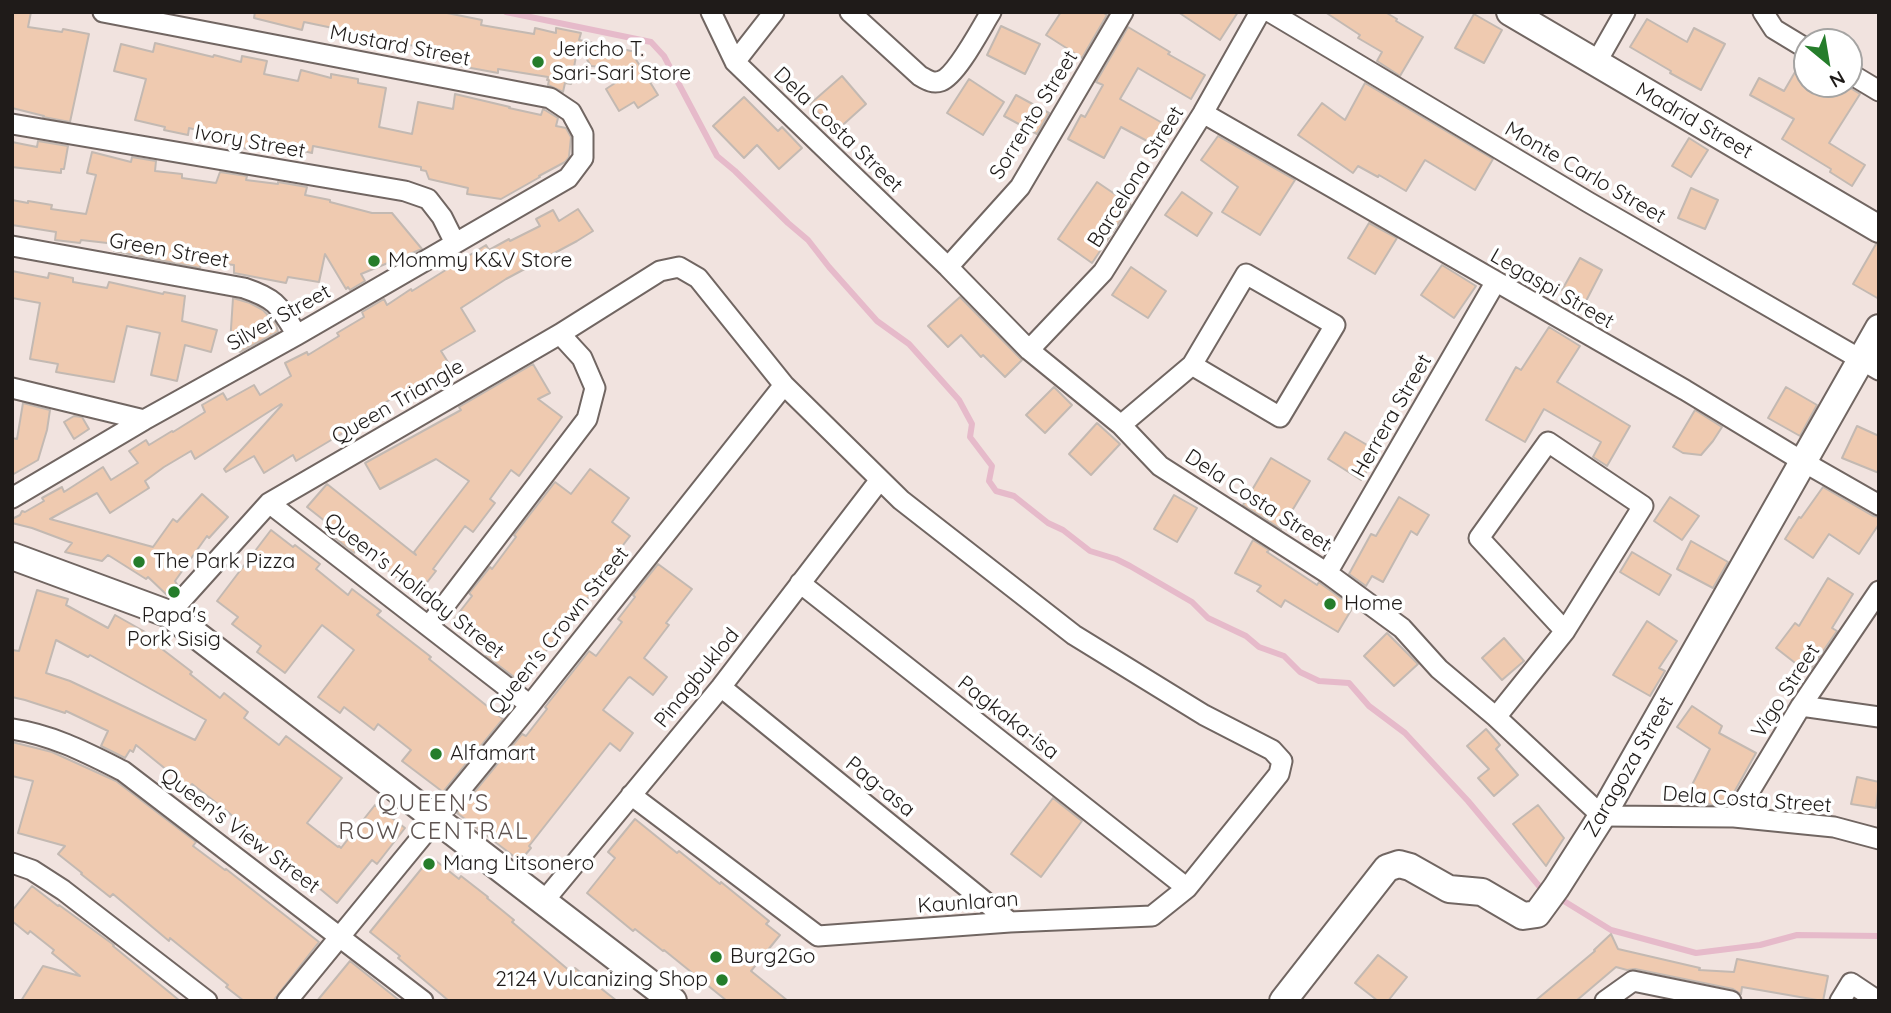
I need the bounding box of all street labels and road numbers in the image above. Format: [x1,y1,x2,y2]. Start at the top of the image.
street label: Mustard Street [328,20,472,72]
street label: Sorrento Street [984,46,1084,184]
street label: Dela Costa Street [768,62,908,198]
street label: Madrid Street [1631,77,1757,165]
street label: Barcelona Street [1082,102,1190,252]
street label: Monte Carlo Street [1500,117,1670,229]
street label: Ivory Street [193,120,307,164]
street label: Green Street [107,228,231,274]
street label: Legaspi Street [1486,243,1618,335]
street label: Silver Street [223,279,335,357]
street label: Herrera Street [1347,350,1437,482]
street label: Queen Triangle [327,354,469,450]
street label: Dela Costa Street [1180,444,1336,558]
street label: Queen's Holiday Street [319,508,509,664]
street label: Queen's Crown Street [484,542,634,720]
street label: Pinagbuklod [649,623,745,733]
street label: Vigo Street [1746,639,1826,743]
street label: Pagkaka-isa [952,671,1064,765]
street label: Zaragoza Street [1579,692,1679,842]
street label: Pag-asa [840,751,920,823]
street label: Queen's View Street [155,763,325,899]
street label: Dela Costa Street [1662,782,1832,818]
street label: Kaunlaran [917,887,1019,919]

